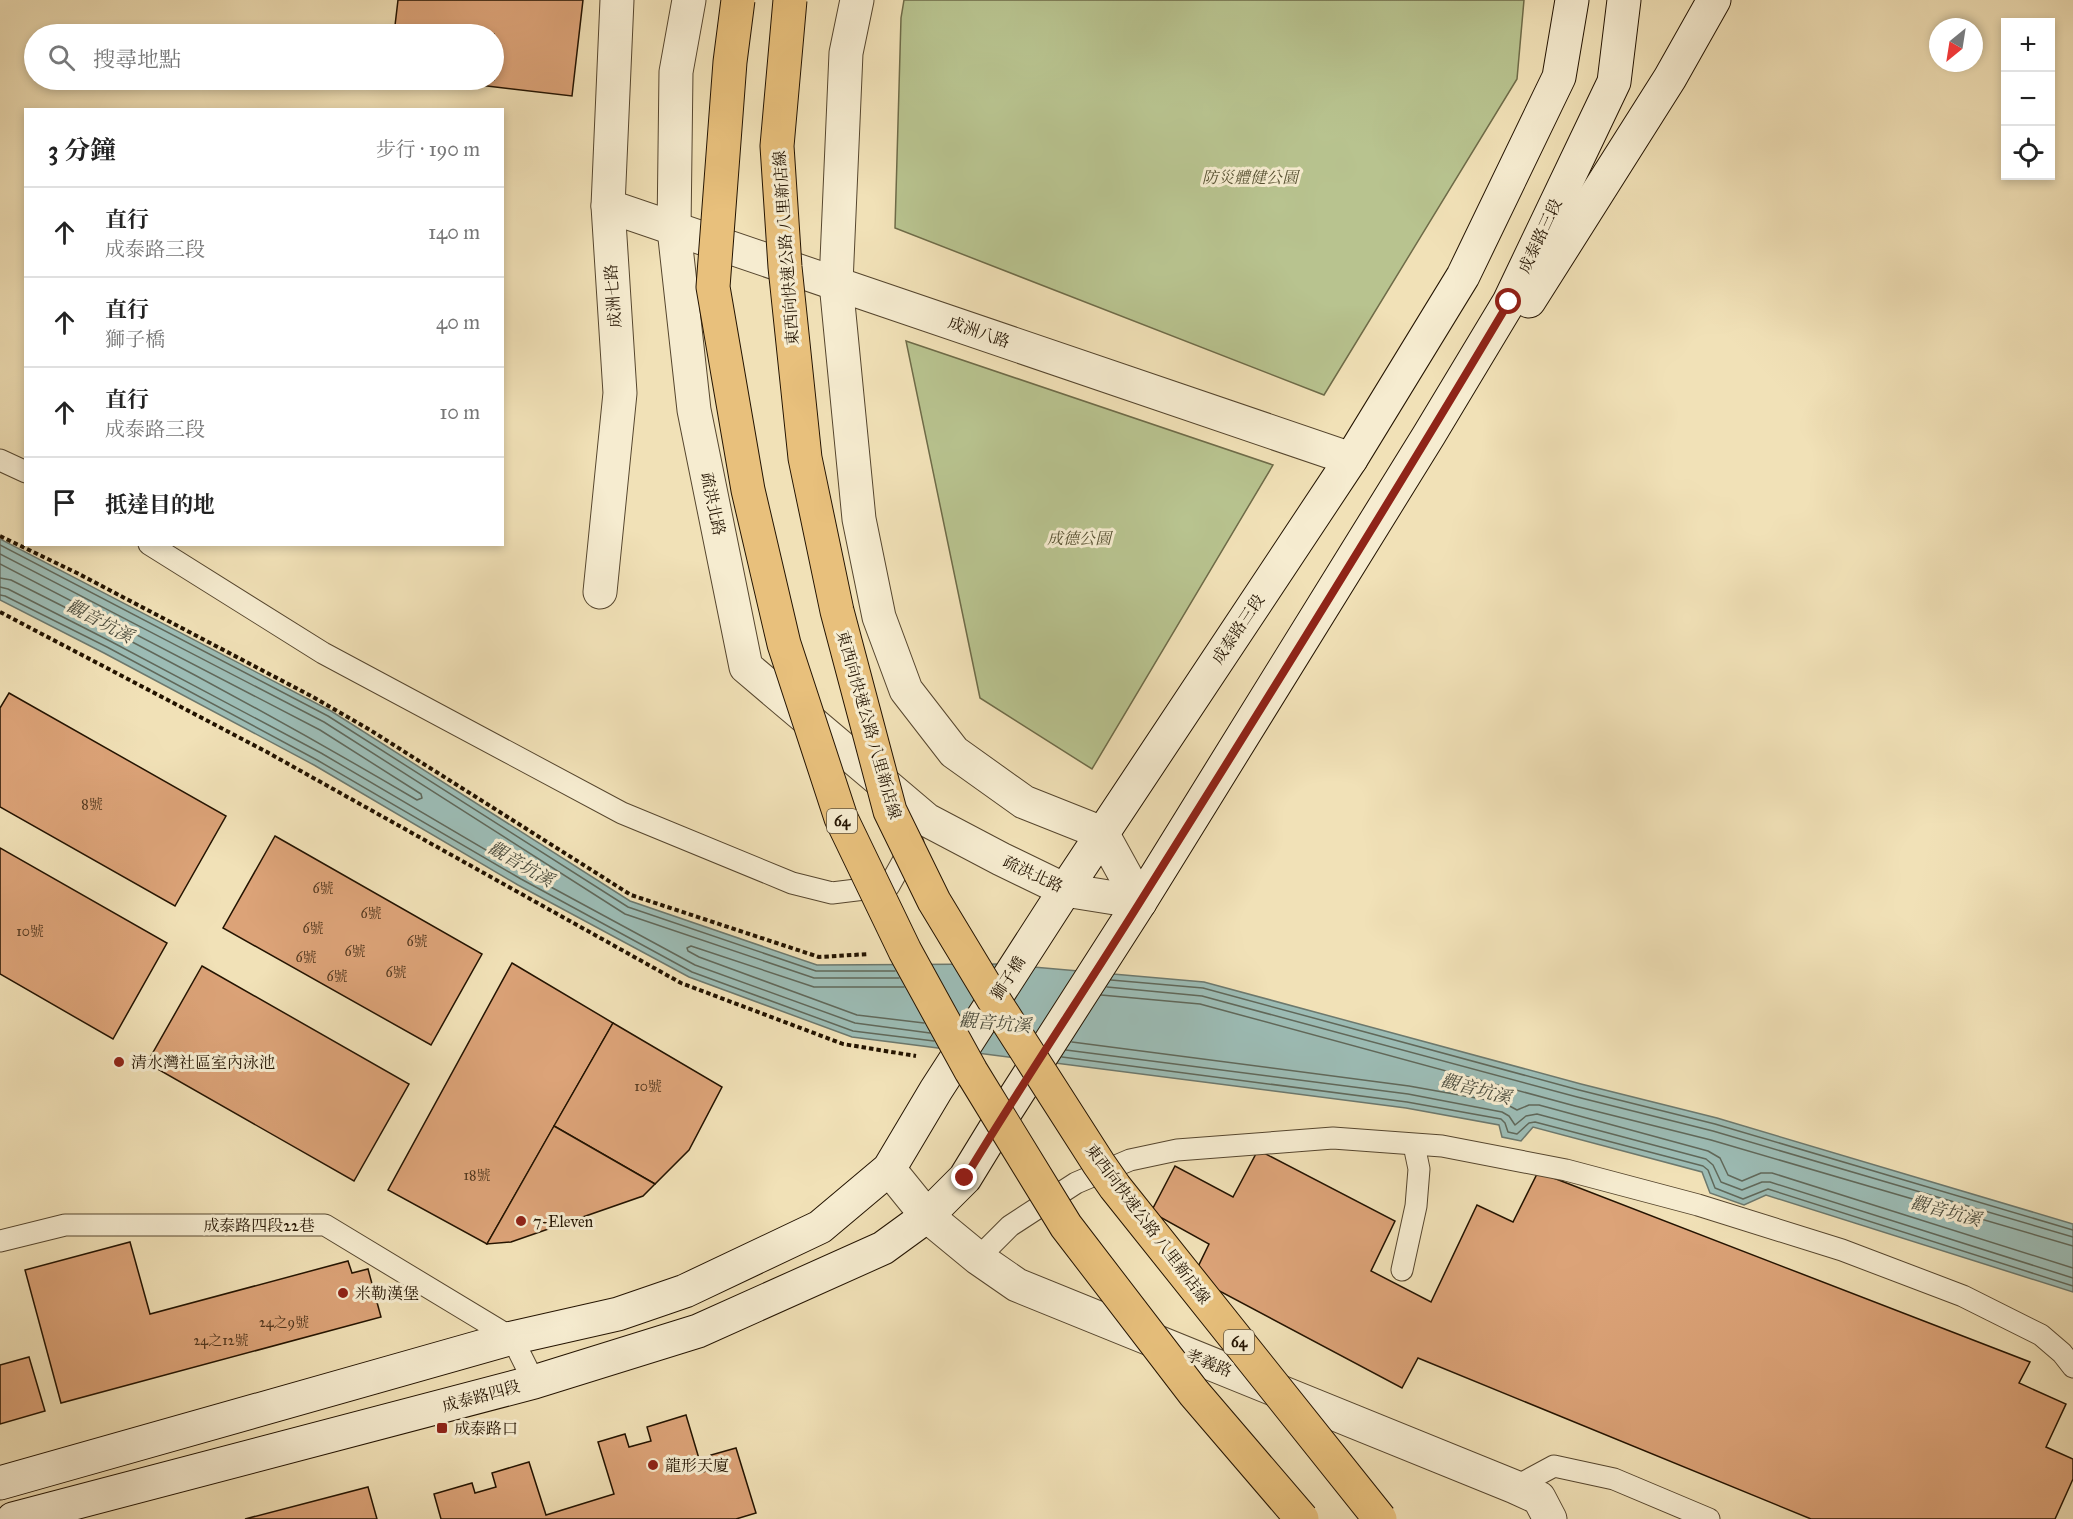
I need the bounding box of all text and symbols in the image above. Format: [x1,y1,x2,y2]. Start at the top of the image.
north arrow [1929,18,1983,72]
map controls [2001,18,2055,180]
button: + [2001,18,2055,72]
search box [24,24,504,90]
icon: search [45,41,78,74]
text: 搜尋地點 [93,46,181,73]
button: − [2001,72,2055,126]
button: locate [2001,126,2055,180]
text: 3 分鐘 [48,134,116,166]
text: 步行 · 190 m [376,137,480,161]
street label: 東西向快速公路 八里新店線 [770,150,802,346]
park label: 防災體健公園 [1202,168,1301,187]
street label: 成泰路三段 [1514,196,1566,276]
text: 直行 [105,206,149,233]
icon: ahead [48,216,81,249]
text: 140 m [428,220,480,244]
text: 成泰路三段 [105,237,205,261]
street label: 成洲七路 [601,263,625,329]
route start [1495,288,1521,314]
text: 直行 [105,296,149,323]
icon: ahead [48,306,81,339]
text: 40 m [436,310,480,334]
street label: 成洲八路 [946,313,1012,351]
text: 獅子橋 [105,327,165,351]
text: 直行 [105,386,149,413]
icon: ahead [48,396,81,429]
text: 10 m [439,400,480,424]
text: 成泰路三段 [105,417,205,441]
street label: 疏洪北路 [697,471,729,537]
icon: arrive [48,486,81,519]
text: 抵達目的地 [105,491,215,518]
park label: 成德公園 [1047,529,1114,548]
street label: 成泰路三段 [1208,591,1268,667]
water label: 觀音坑溪 [63,594,139,649]
street label: 東西向快速公路 八里新店線 [833,628,905,822]
house number: 8號 [81,796,103,813]
road number: 64 [827,809,857,833]
water label: 觀音坑溪 [484,836,559,893]
street label: 疏洪北路 [1000,852,1066,896]
house number: 6號 [312,880,334,897]
house number: 6號 [360,905,382,922]
house number: 6號 [302,920,324,937]
house number: 10號 [16,923,44,940]
house number: 6號 [406,933,428,950]
house number: 6號 [344,943,366,960]
house number: 6號 [295,949,317,966]
street label: 獅子橋 [987,953,1029,1003]
house number: 6號 [385,964,407,981]
house number: 6號 [326,968,348,985]
water label: 觀音坑溪 [958,1009,1034,1037]
place label: 清水灣社區室內泳池 [131,1053,275,1072]
marker: 清水灣社區室內泳池 [112,1055,126,1069]
water label: 觀音坑溪 [1438,1069,1516,1109]
house number: 10號 [634,1078,662,1095]
street label: 東西向快速公路 八里新店線 [1082,1140,1214,1308]
route end [951,1164,977,1190]
house number: 18號 [464,1167,490,1184]
water label: 觀音坑溪 [1908,1191,1986,1231]
place label: 7-Eleven [533,1212,594,1231]
marker: 7-Eleven [514,1214,528,1228]
street label: 成泰路四段22巷 [203,1216,315,1235]
place label: 米勒漢堡 [355,1284,419,1303]
marker: 米勒漢堡 [336,1286,350,1300]
house number: 24之9號 [259,1314,309,1331]
road number: 64 [1224,1330,1254,1354]
house number: 24之12號 [193,1332,249,1349]
street label: 孝義路 [1183,1345,1235,1381]
street label: 成泰路四段 [440,1376,522,1416]
place label: 成泰路口 [454,1419,518,1438]
marker: 成泰路口 [435,1421,449,1435]
place label: 龍形天廈 [665,1456,729,1475]
marker: 龍形天廈 [646,1458,660,1472]

